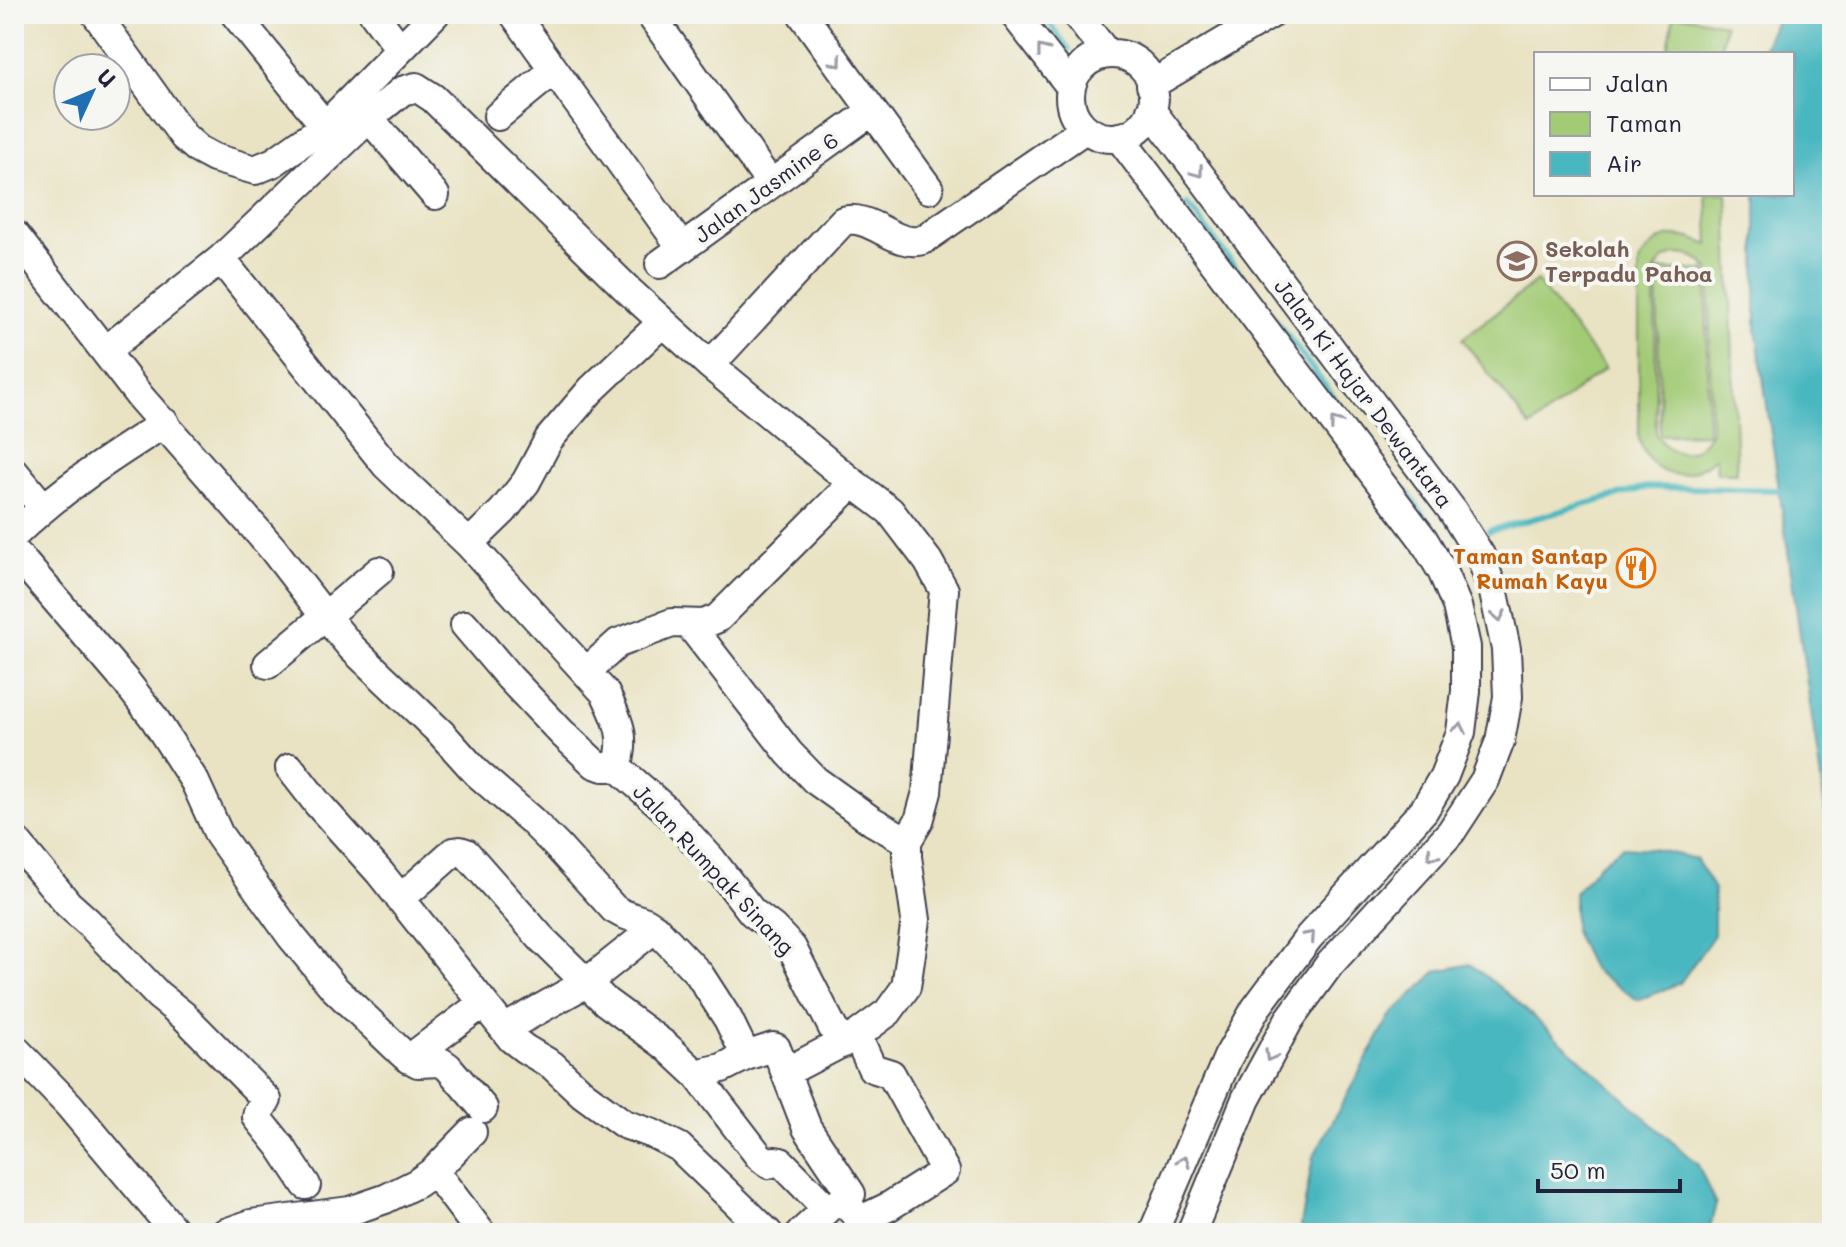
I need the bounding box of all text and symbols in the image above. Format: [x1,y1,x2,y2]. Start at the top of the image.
one-way arrow [1038,44,1052,59]
north arrow [52,52,132,132]
legend [1534,52,1794,196]
one-way arrow [827,54,842,68]
text: U [91,62,123,93]
text: Jalan [1606,67,1668,98]
text: Taman [1606,107,1682,138]
street label: Jalan Jasmine 6 [688,125,844,249]
text: Air [1606,147,1642,178]
one-way arrow [1189,163,1203,178]
place label: Sekolah Terpadu Pahoa [1545,234,1713,288]
school or university icon: Sekolah Terpadu Pahoa [1496,240,1538,282]
street label: Jalan Ki Hajar Dewantara [1268,273,1460,513]
one-way arrow [1331,418,1345,432]
place label: Taman Santap Rumah Kayu [1453,541,1608,595]
restaurant icon: Taman Santap Rumah Kayu [1615,547,1657,589]
one-way arrow [1490,609,1507,623]
one-way arrow [1451,722,1468,735]
street label: Jalan Rumpak Sinang [627,777,801,961]
one-way arrow [1427,845,1441,860]
one-way arrow [1301,931,1315,945]
one-way arrow [1264,1048,1279,1063]
scale bar [1538,1143,1680,1193]
text: 50 m [1550,1154,1606,1185]
one-way arrow [1174,1155,1190,1169]

